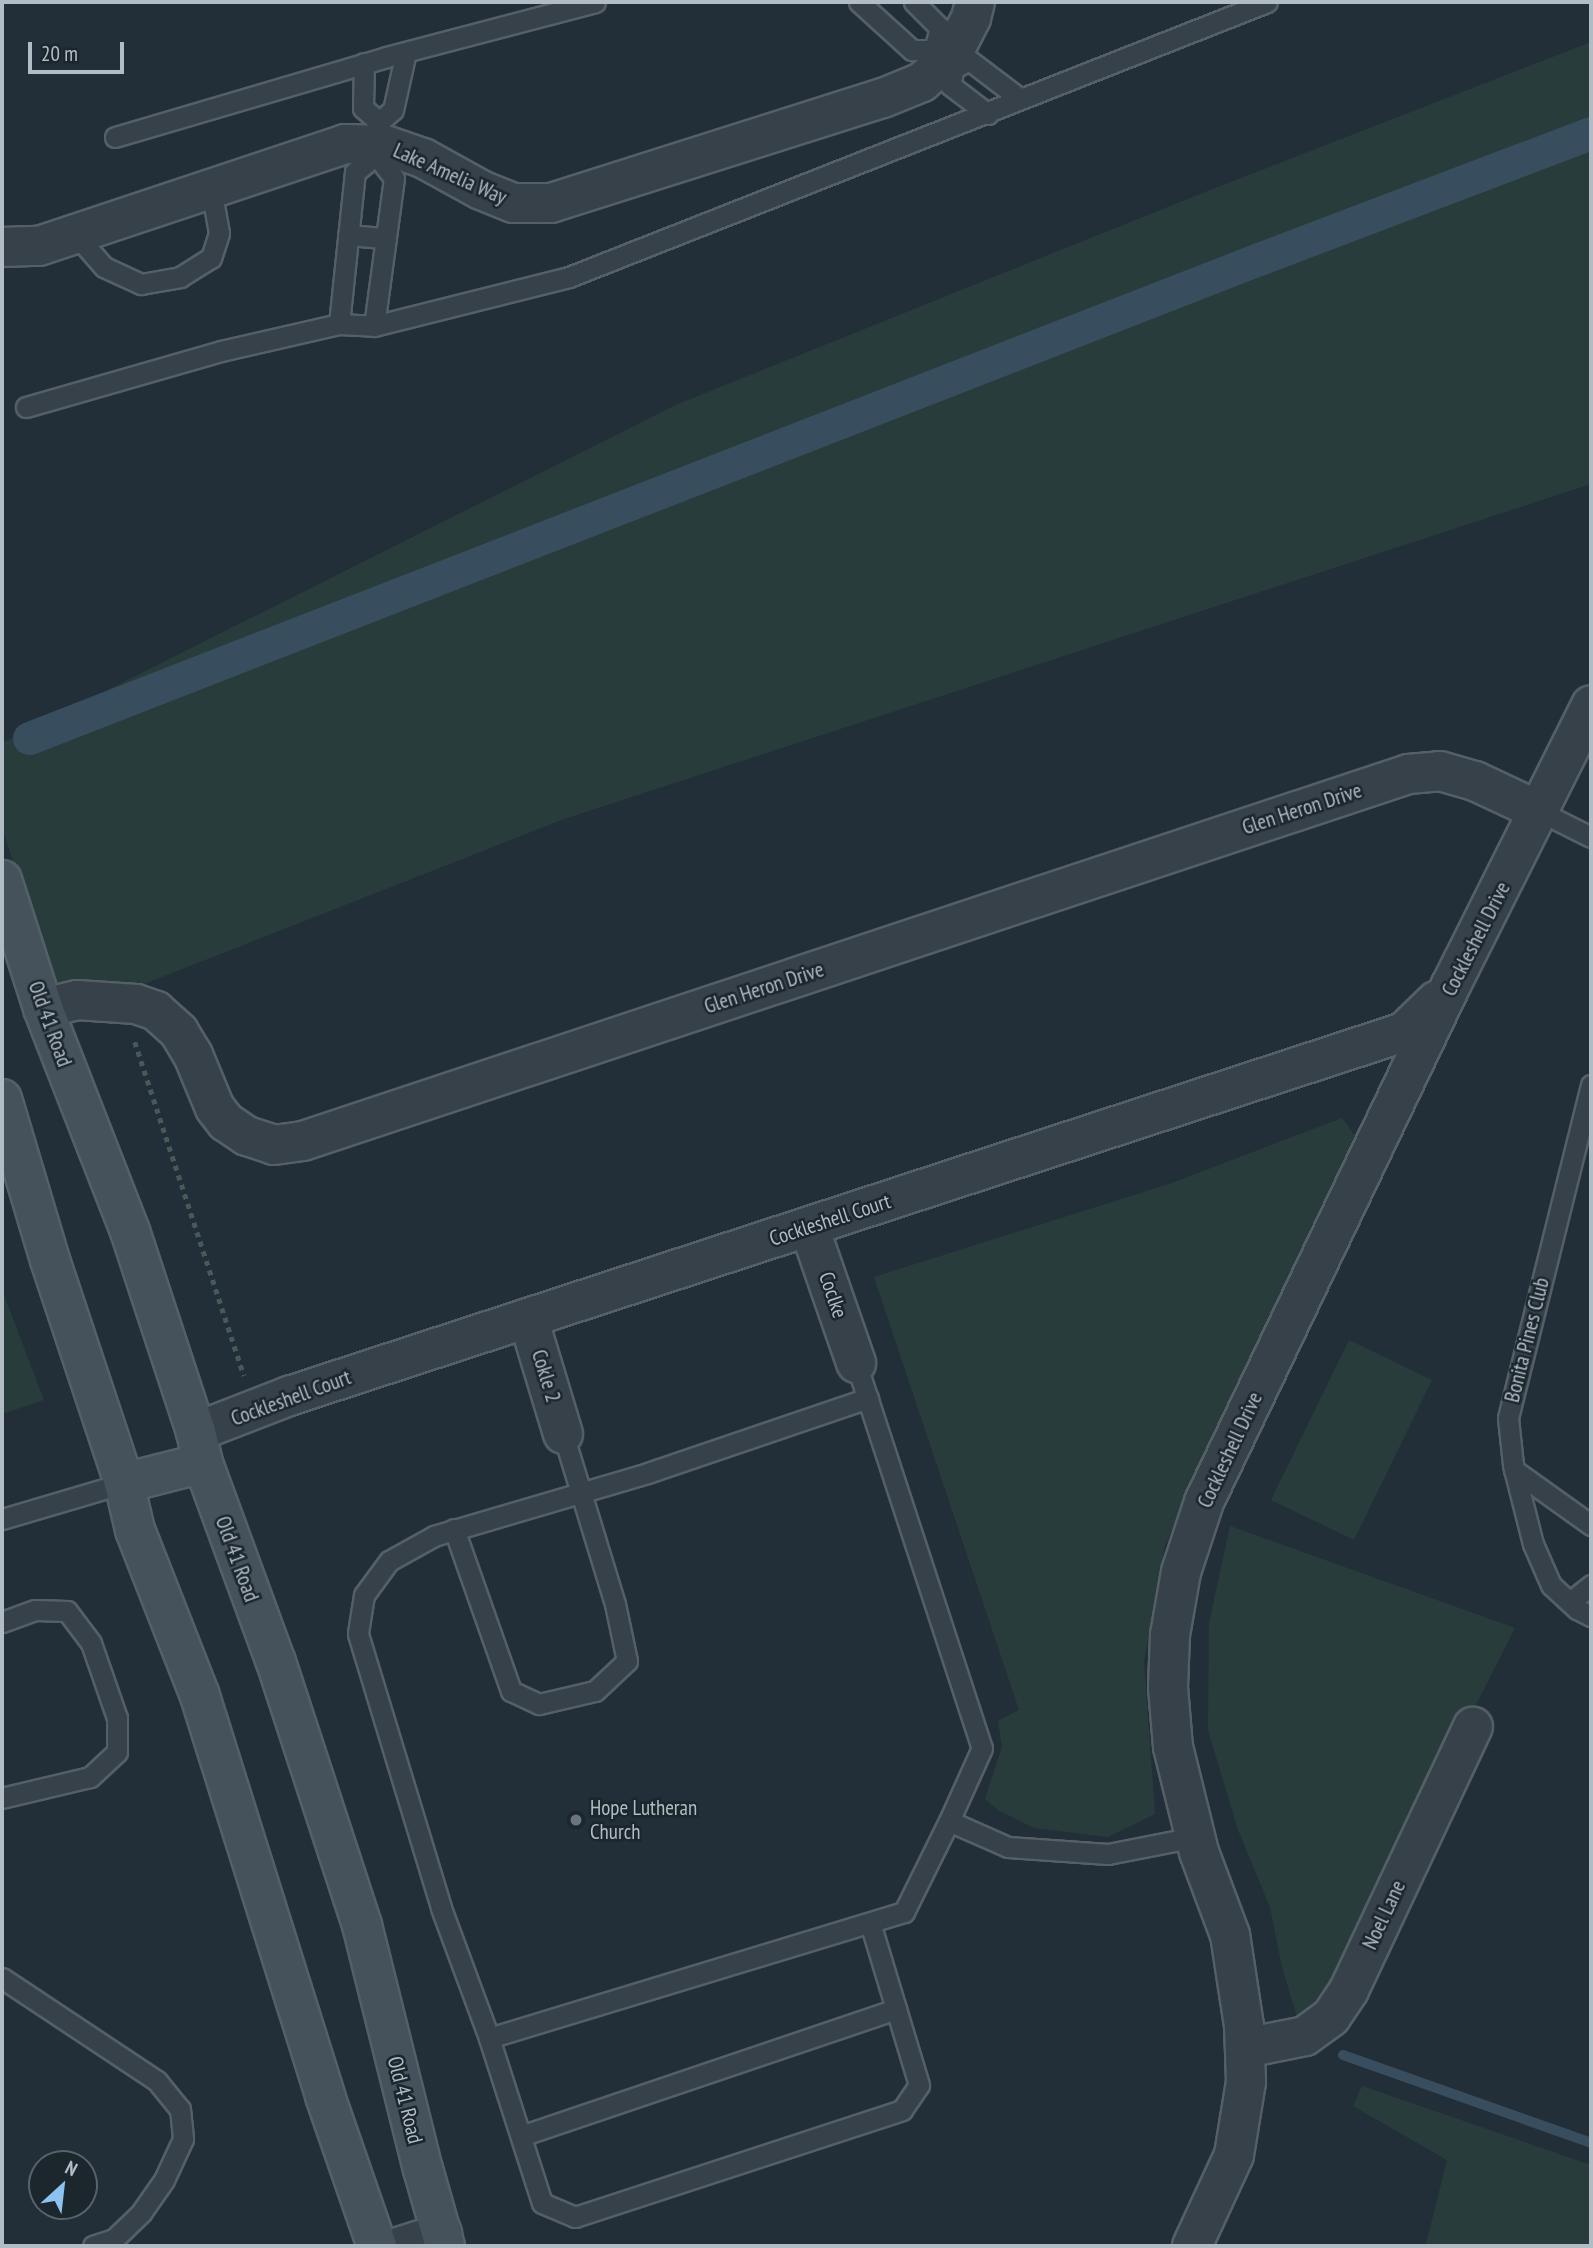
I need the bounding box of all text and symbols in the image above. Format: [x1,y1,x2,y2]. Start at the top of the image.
scale bar [32,28,128,72]
text: 20 m [41,40,78,67]
street label: Lake Amelia Way [389,138,511,210]
street label: Glen Heron Drive [1239,778,1365,840]
street label: Cockleshell Drive [1436,878,1516,1000]
street label: Glen Heron Drive [701,957,827,1019]
street label: Old 41 Road [23,978,77,1070]
street label: Cockleshell Court [766,1189,894,1251]
street label: Coclke [813,1269,853,1321]
street label: Bonita Pines Club [1499,1275,1555,1405]
street label: Cokle 2 [526,1347,566,1405]
street label: Cockleshell Court [228,1365,354,1431]
street label: Cockleshell Drive [1192,1388,1268,1512]
street label: Old 41 Road [210,1513,264,1605]
place label: Hope Lutheran Church [590,1795,697,1845]
marker: Hope Lutheran Church [568,1812,584,1828]
street label: Noel Lane [1357,1877,1411,1953]
street label: Old 41 Road [382,2054,428,2146]
north arrow [28,2150,98,2220]
text: N [62,2155,82,2181]

